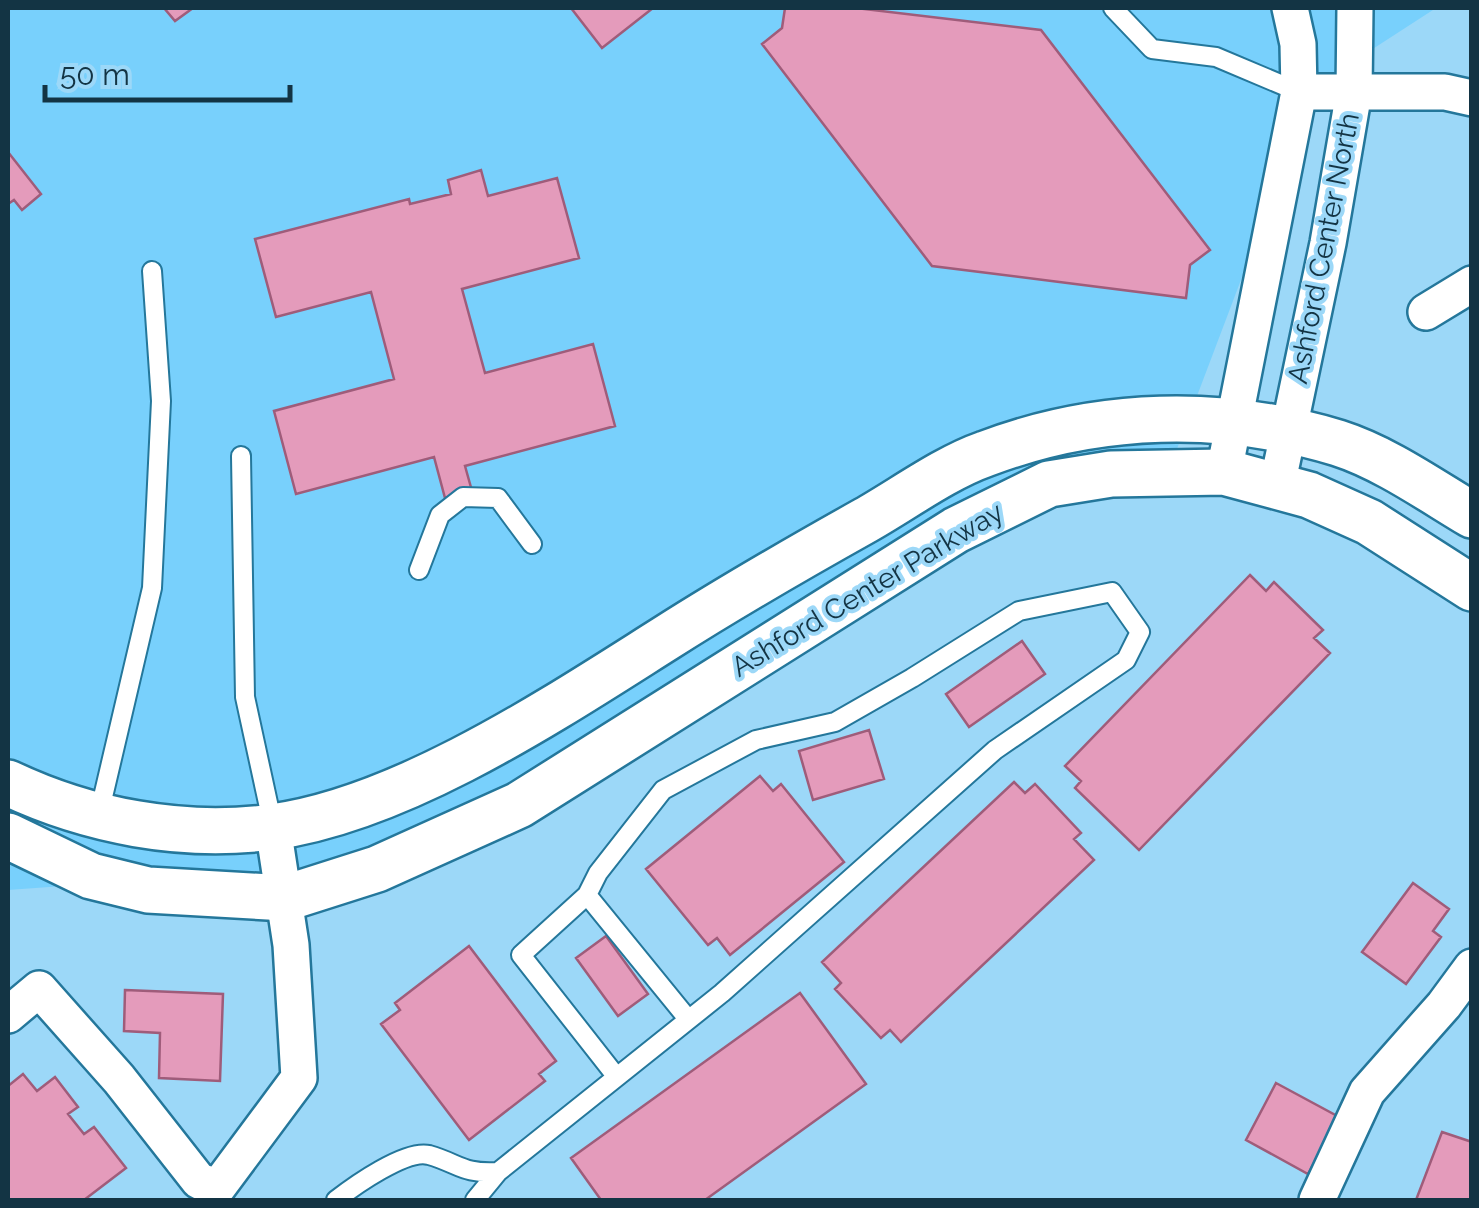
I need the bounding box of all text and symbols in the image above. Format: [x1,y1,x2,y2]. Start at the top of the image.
scale bar [45,40,290,102]
text: 50 m [60,57,130,92]
street label: Ashford Center North [1281,110,1366,386]
street label: Ashford Center Parkway [725,495,1009,684]

